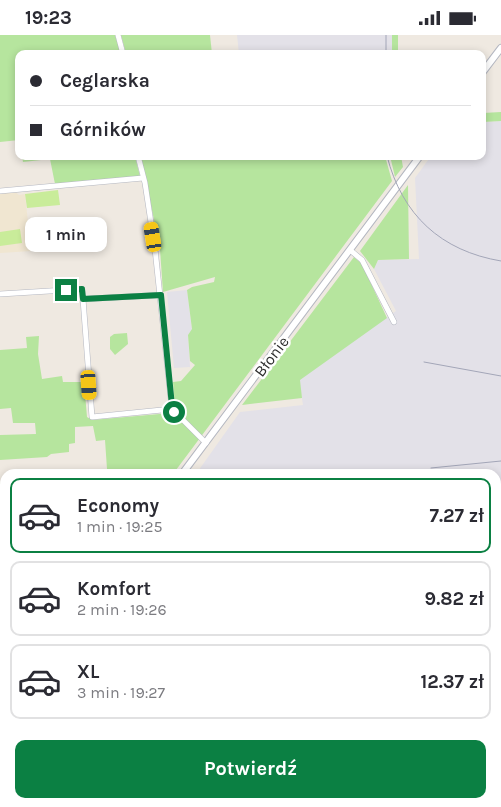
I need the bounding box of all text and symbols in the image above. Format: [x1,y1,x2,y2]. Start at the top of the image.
text: 19:23 [25,7,72,29]
text: Ceglarska [60,70,150,92]
text: Górników [60,119,146,141]
callout: 1 min [25,217,107,253]
car [143,221,162,253]
text: 1 min [46,225,86,244]
route end [55,279,77,301]
street label: Błonie [250,332,293,380]
car [80,370,97,400]
route start [163,401,185,423]
icon: car [17,493,62,538]
text: Economy [77,495,159,517]
text: 7.27 zł [430,505,484,527]
text: 1 min · 19:25 [77,517,163,536]
icon: car [17,576,62,621]
text: Komfort [77,578,151,600]
text: 9.82 zł [425,588,484,610]
text: 2 min · 19:26 [77,600,167,619]
icon: car [17,659,62,704]
text: XL [77,661,99,683]
text: 12.37 zł [420,671,484,693]
text: 3 min · 19:27 [77,683,165,702]
button: Potwierdź [15,740,486,798]

